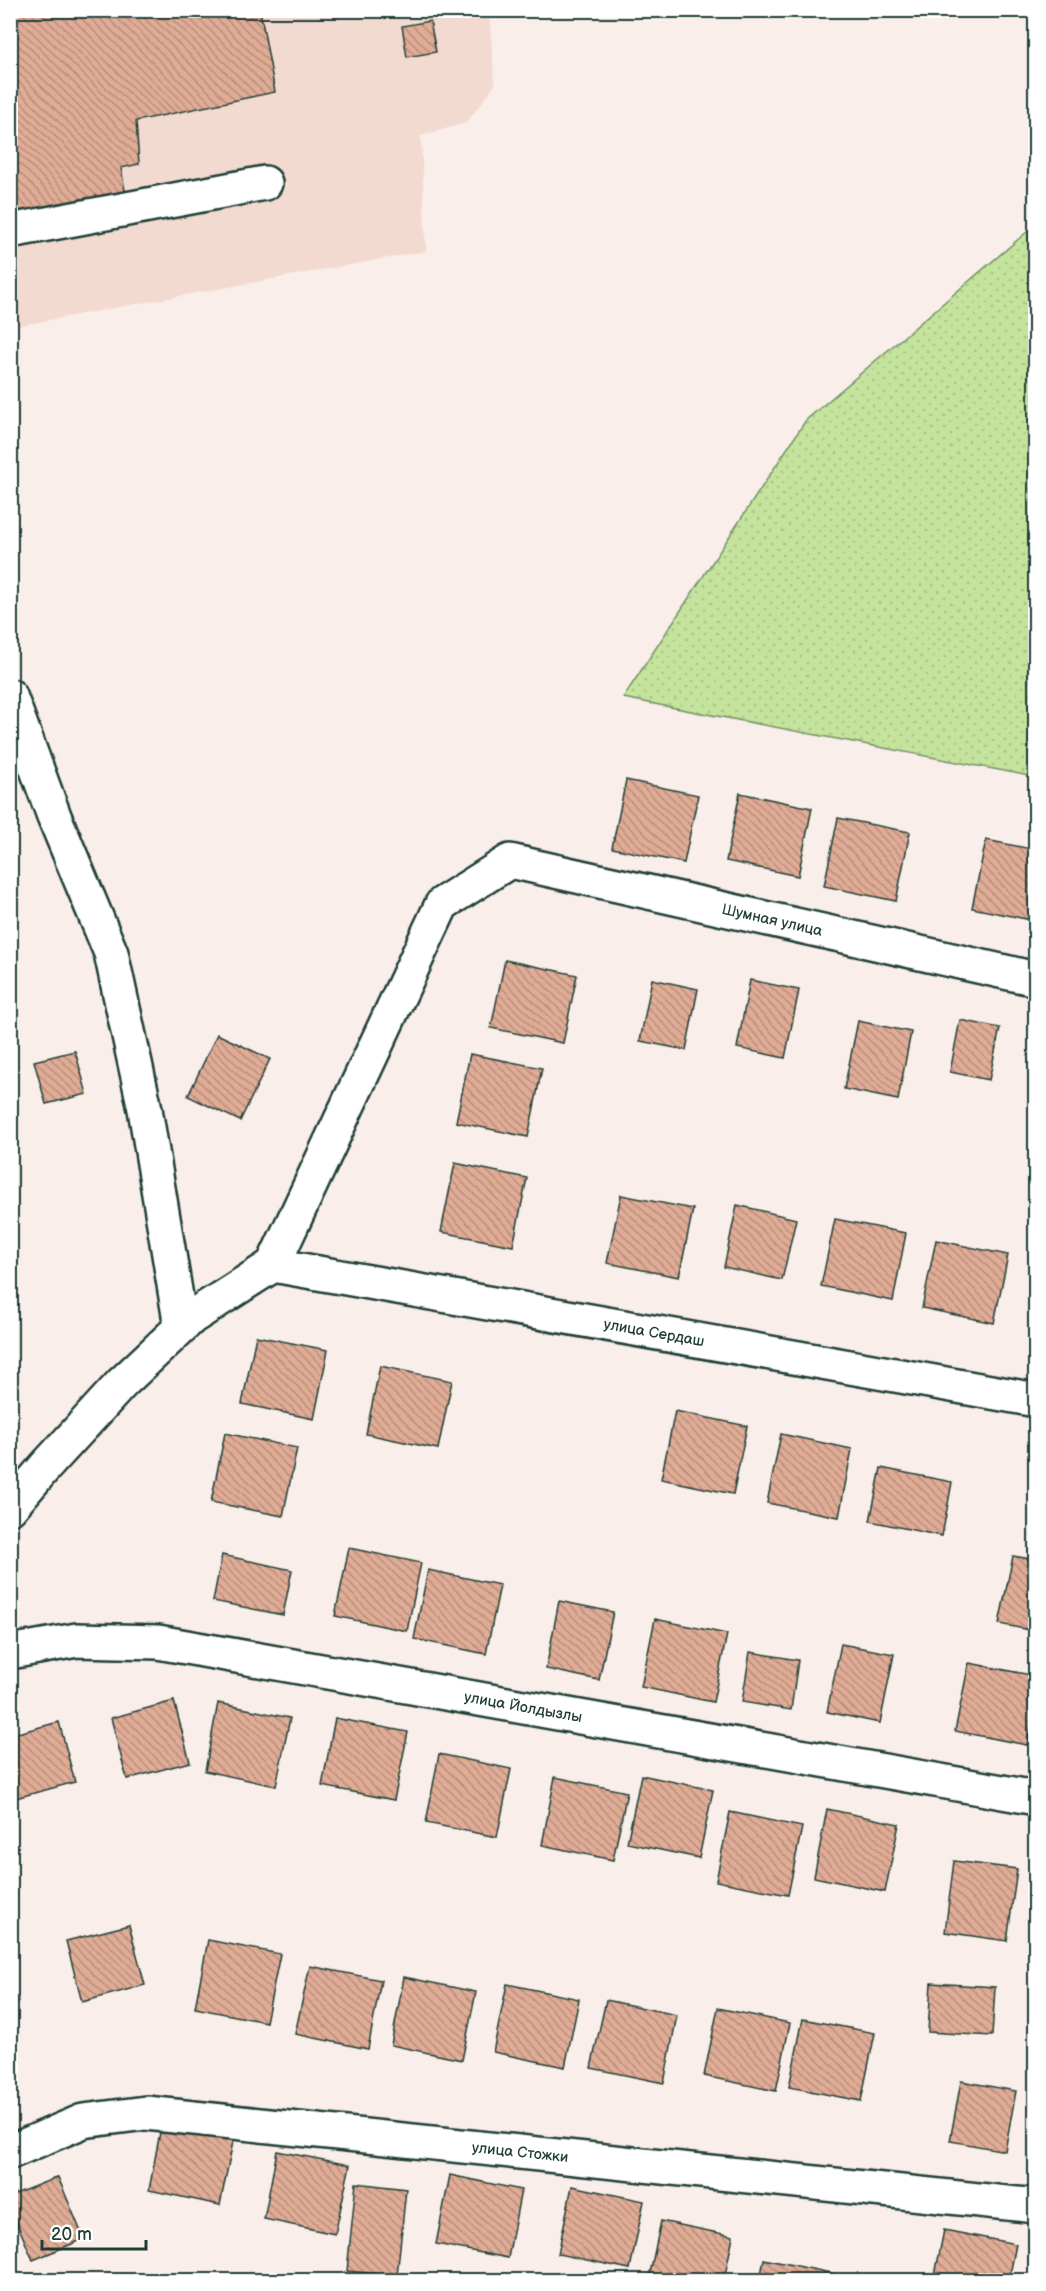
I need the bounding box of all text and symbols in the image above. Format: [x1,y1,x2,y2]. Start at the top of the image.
street label: Шумная улица [720,899,824,940]
street label: улица Сердаш [602,1314,706,1351]
street label: улица Йолдызлы [463,1687,584,1727]
street label: улица Стожки [471,2138,569,2167]
scale bar [42,2213,146,2251]
text: 20 m [51,2224,92,2245]

